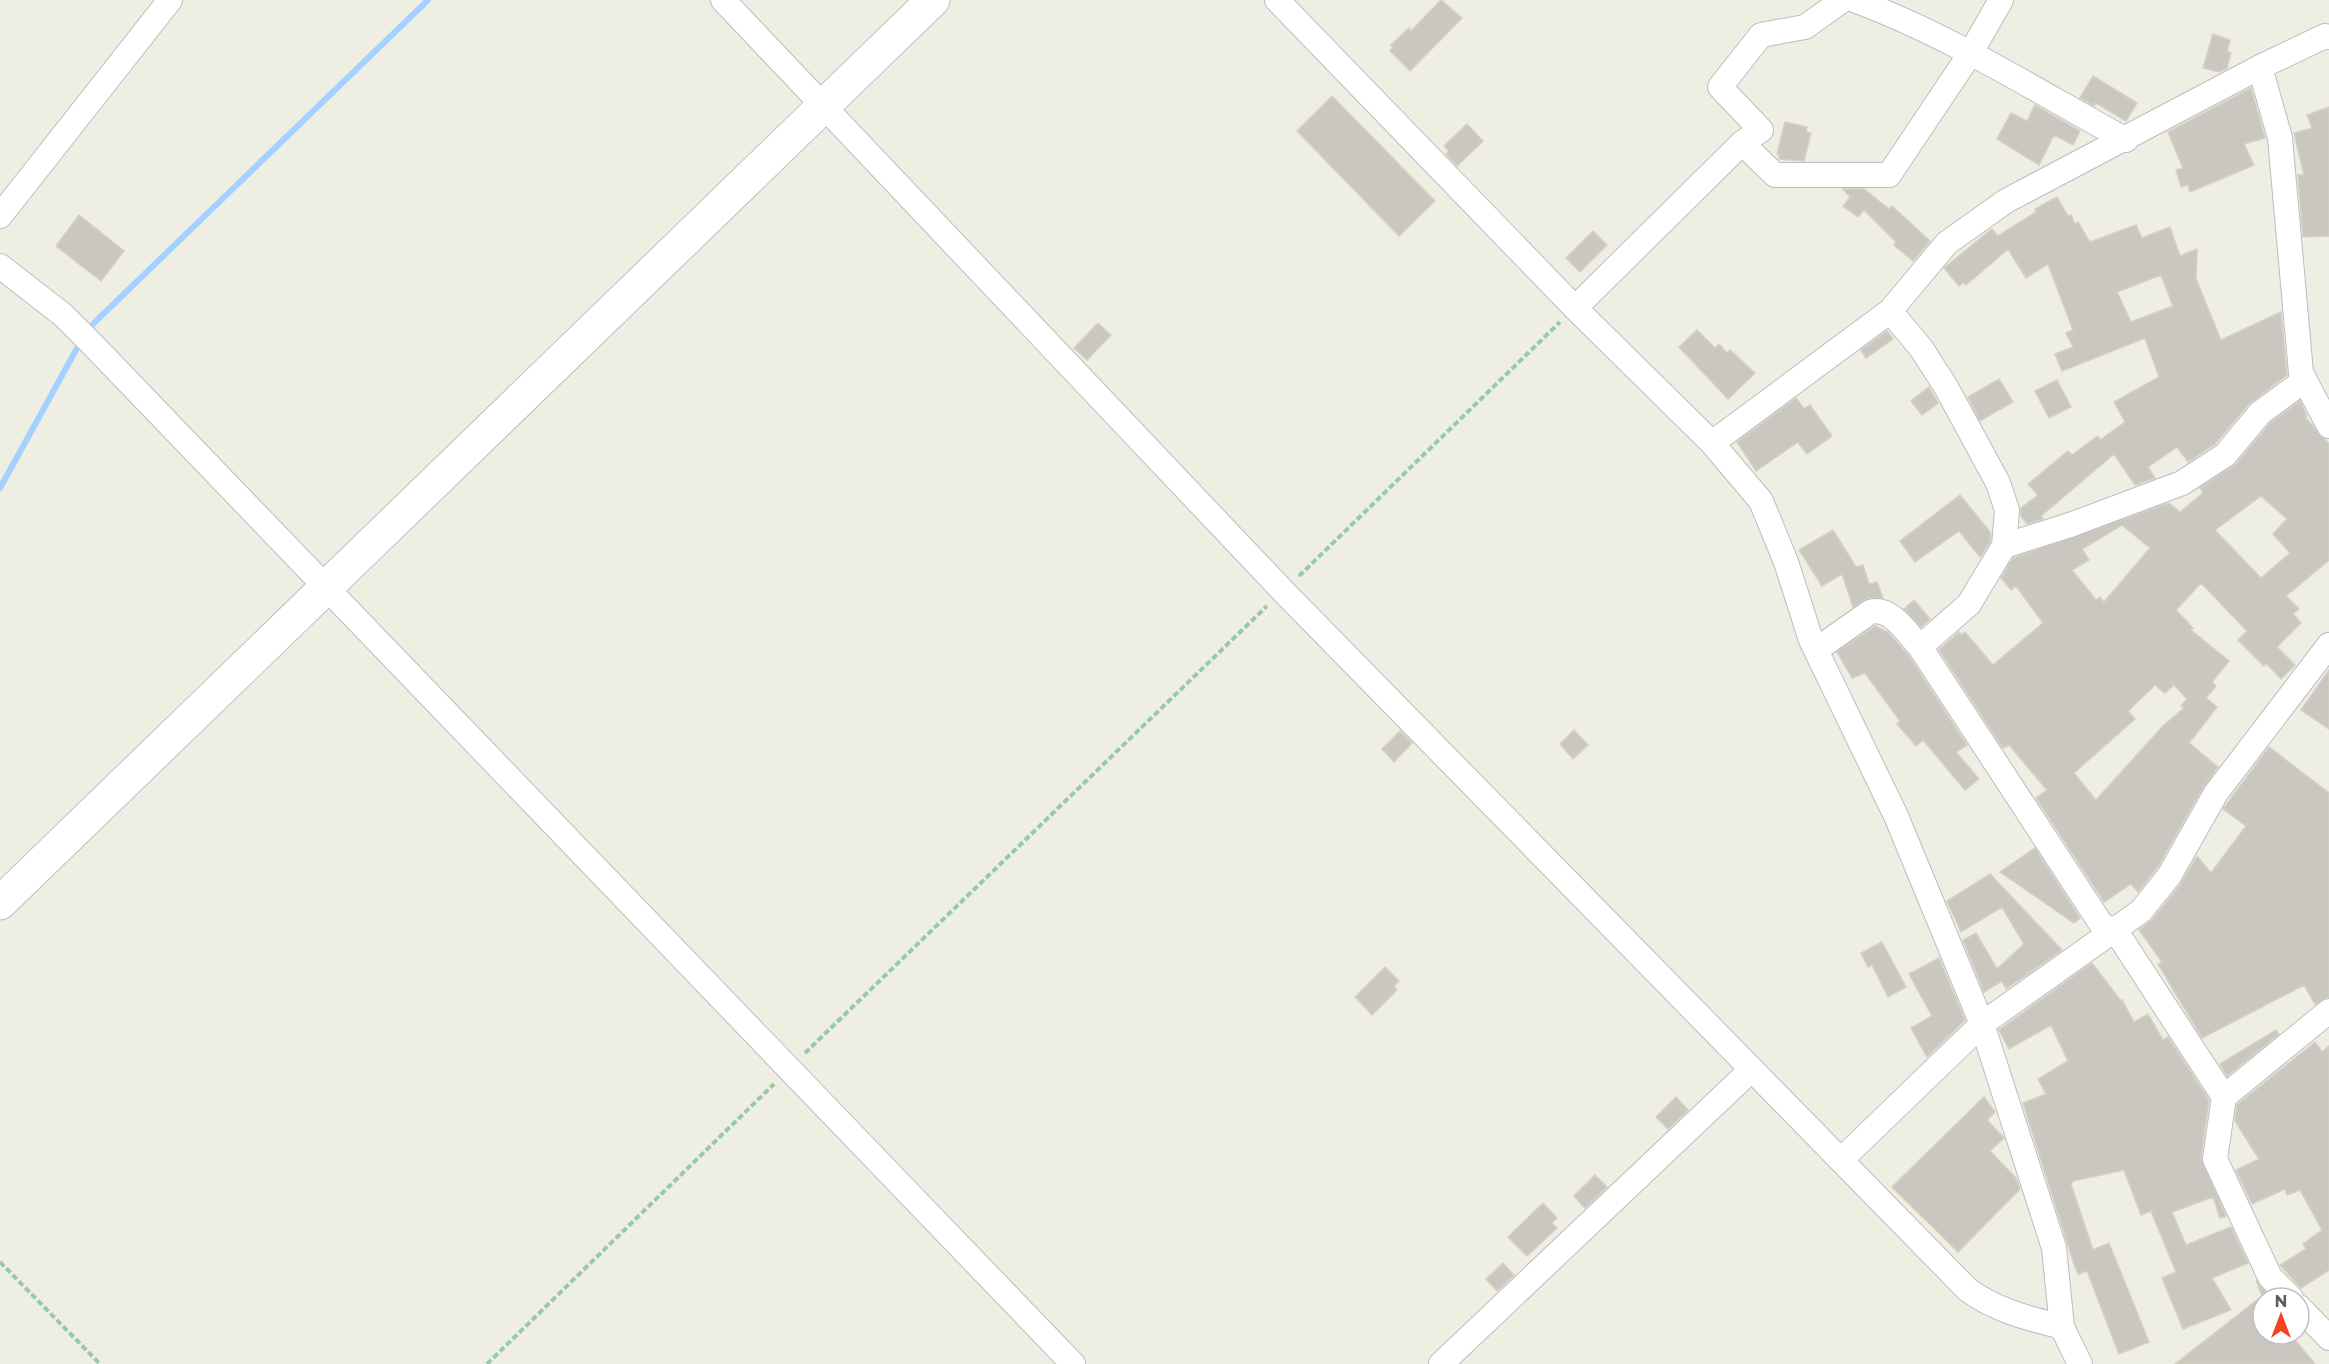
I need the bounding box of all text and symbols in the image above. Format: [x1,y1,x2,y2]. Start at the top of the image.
north arrow [2251,1286,2311,1346]
text: N [2275,1292,2287,1311]

